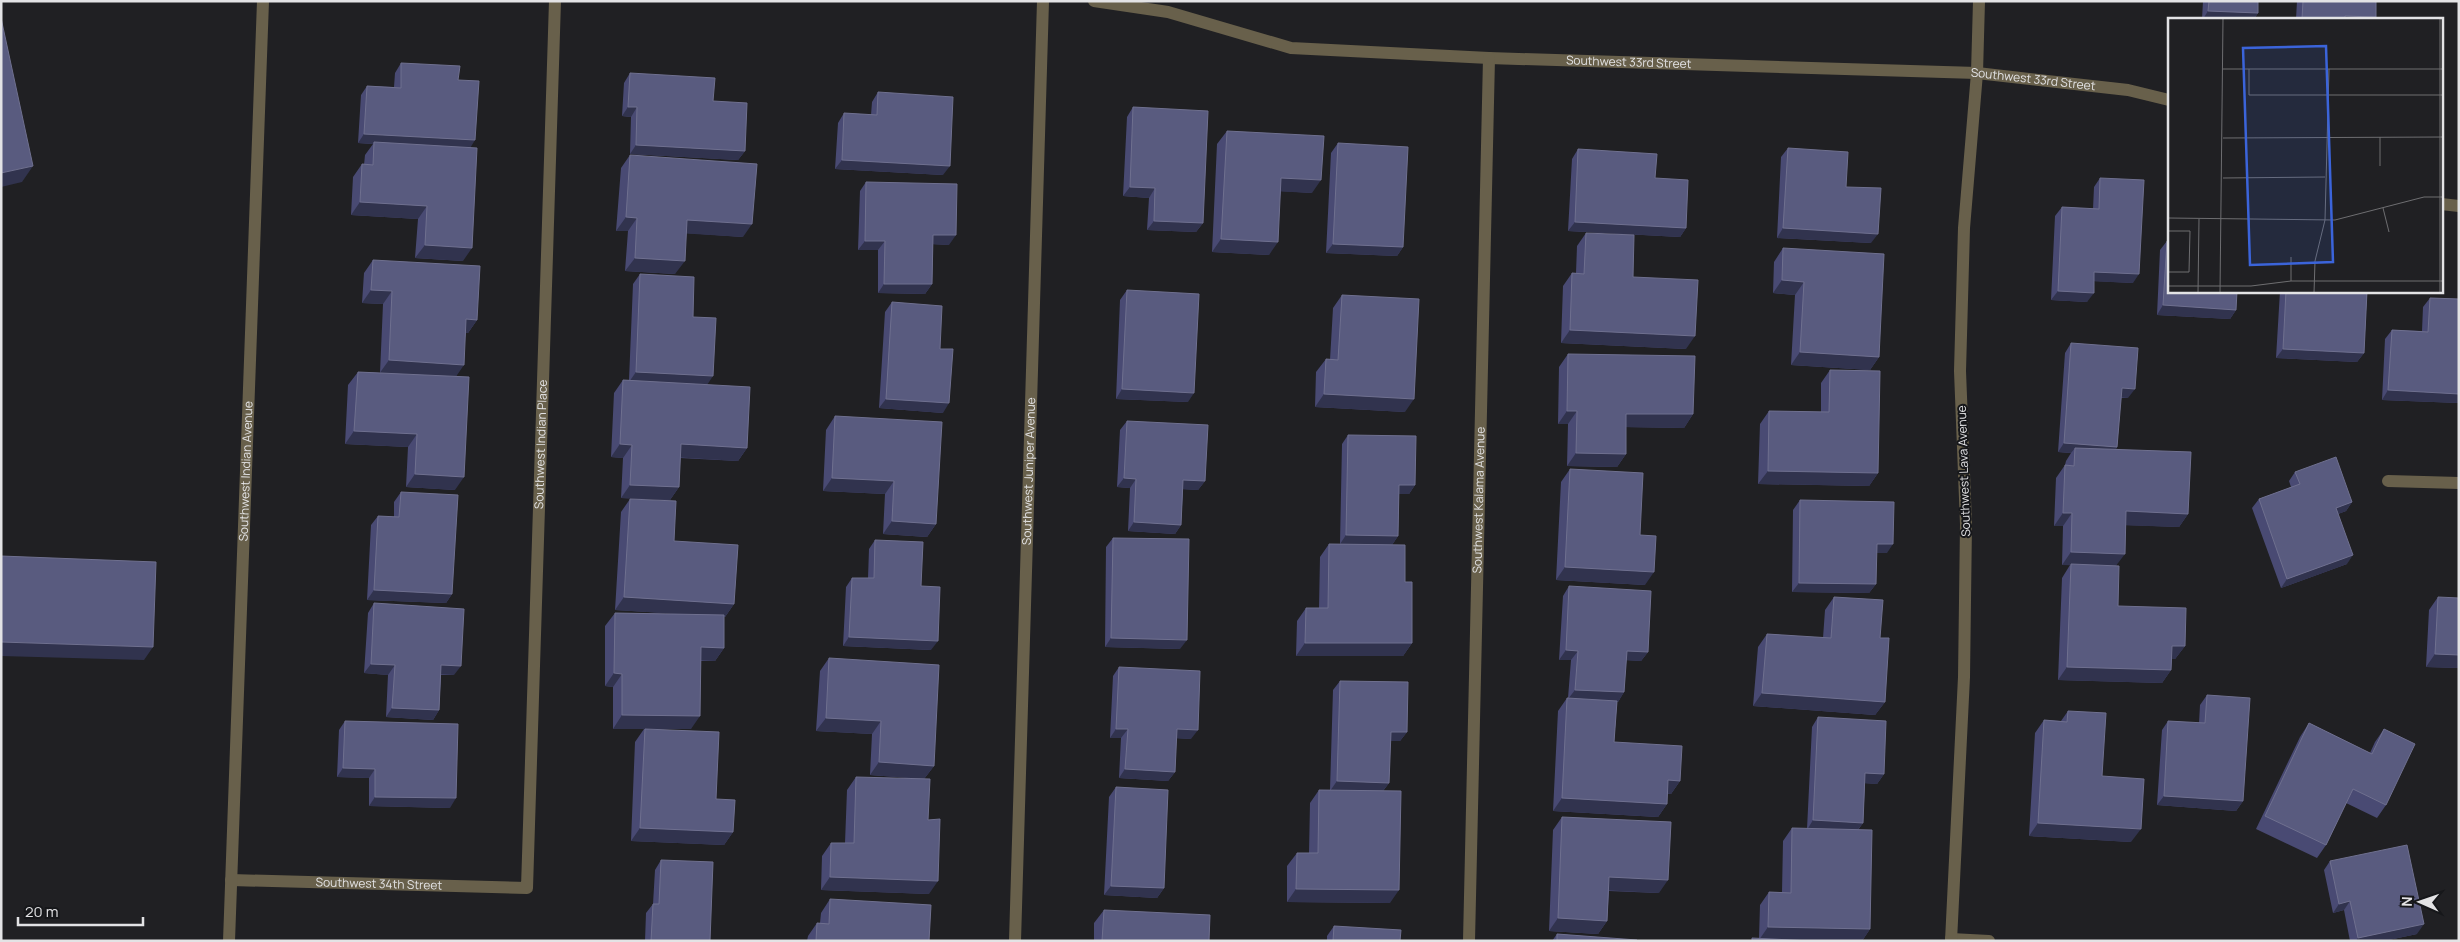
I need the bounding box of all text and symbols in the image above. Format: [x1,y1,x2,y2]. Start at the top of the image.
inset map [2168,18,2442,292]
street label: Southwest 33rd Street [1566,51,1692,72]
street label: Southwest 33rd Street [1971,64,2097,94]
street label: Southwest Indian Place [530,379,551,509]
street label: Southwest Juniper Avenue [1018,397,1039,545]
street label: Southwest Indian Avenue [234,401,257,542]
street label: Southwest Lava Avenue [1953,405,1974,537]
street label: Southwest Kalama Avenue [1468,427,1489,574]
street label: Southwest 34th Street [316,873,443,894]
north arrow [2395,877,2445,927]
scale bar [18,894,142,926]
text: N [2397,896,2416,907]
text: 20 m [25,901,58,922]

